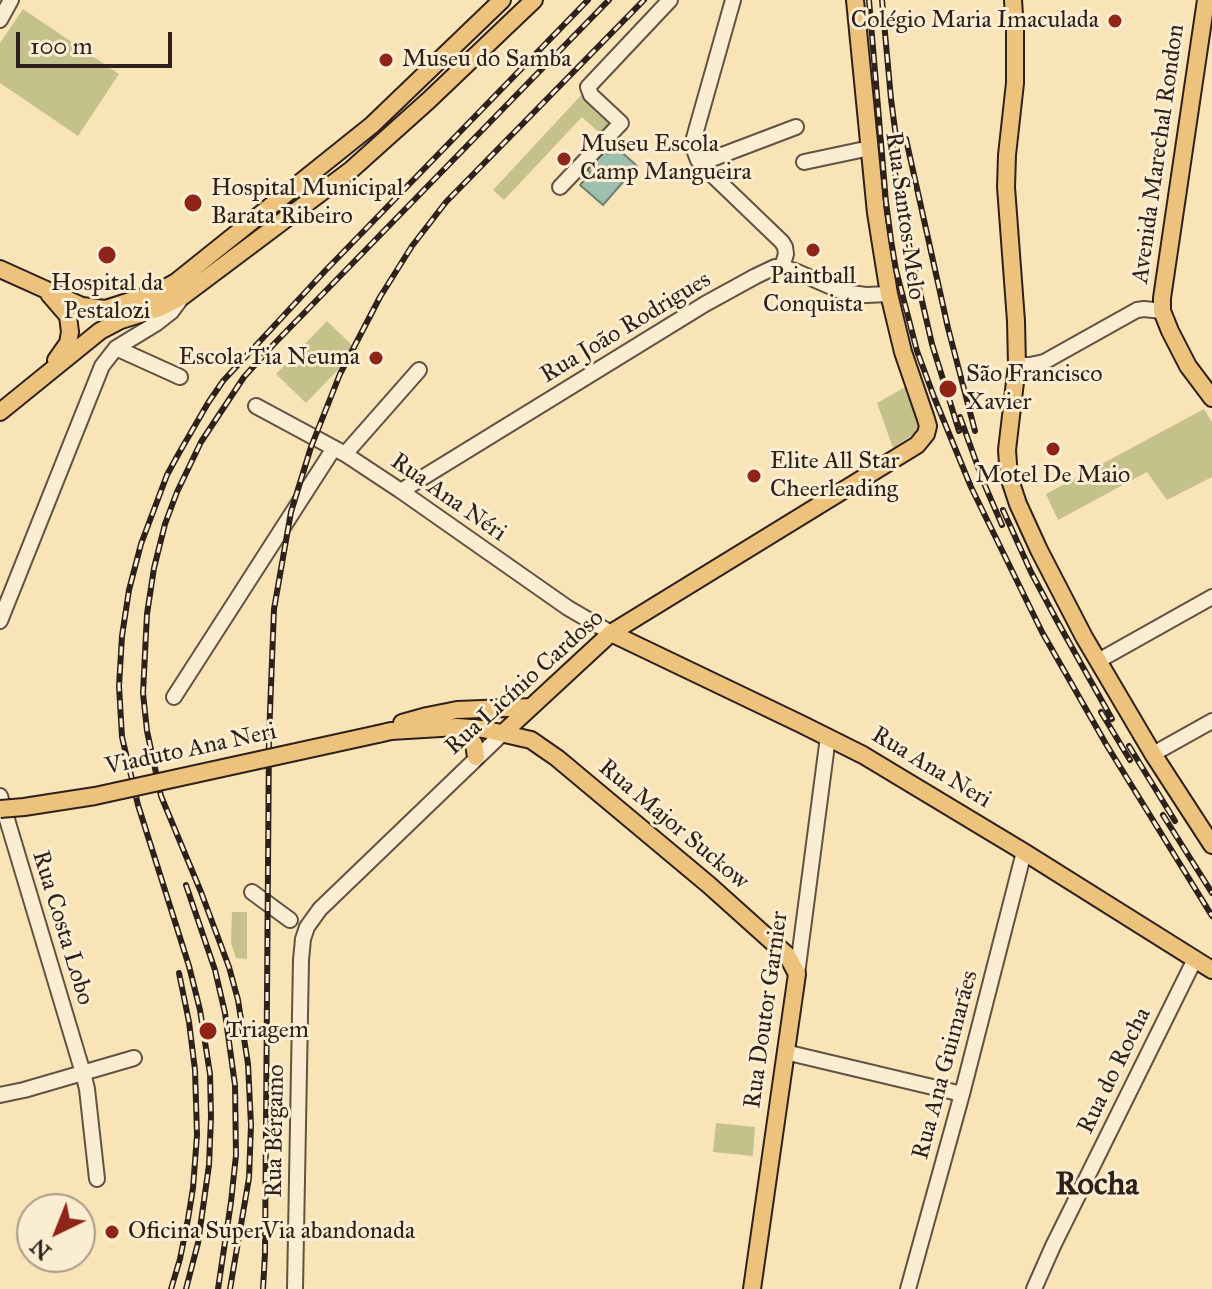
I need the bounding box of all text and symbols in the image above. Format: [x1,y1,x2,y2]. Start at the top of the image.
place label: Colégio Maria Imaculada [851,7,1099,35]
marker: Colégio Maria Imaculada [1106,12,1124,30]
scale bar [20,16,176,66]
street label: Avenida Marechal Rondon [1127,23,1191,285]
text: 100 m [30,31,93,61]
place label: Museu do Samba [402,46,571,74]
marker: Museu do Samba [377,51,395,69]
street label: Rua Santos Melo [878,130,930,302]
place label: Museu Escola Camp Mangueira [580,131,752,187]
marker: Museu Escola Camp Mangueira [555,150,573,168]
place label: Hospital Municipal Barata Ribeiro [211,175,403,231]
marker: Hospital Municipal Barata Ribeiro [182,192,204,214]
marker: Paintball Conquista [804,241,822,259]
marker: Hospital da Pestalozi [96,244,118,266]
place label: Paintball Conquista [763,263,863,319]
street label: Rua João Rodrigues [536,266,716,390]
place label: Hospital da Pestalozi [51,270,163,326]
place label: Escola Tia Neuma [179,344,360,372]
marker: Escola Tia Neuma [367,349,385,367]
place label: São Francisco Xavier [966,361,1103,417]
marker: São Francisco Xavier [937,378,959,400]
marker: Motel De Maio [1044,440,1062,458]
street label: Rua Ana Néri [385,448,511,548]
place label: Elite All Star Cheerleading [770,448,900,504]
place label: Motel De Maio [976,462,1130,490]
marker: Elite All Star Cheerleading [745,467,763,485]
street label: Rua Licínio Cardoso [440,604,610,762]
street label: Viaduto Ana Neri [103,718,279,782]
street label: Rua Ana Neri [866,721,996,815]
street label: Rua Major Suckow [592,754,754,896]
street label: Rua Costa Lobo [25,847,99,1009]
street label: Rua Doutor Garnier [739,910,795,1110]
street label: Rua Ana Guimarães [907,967,985,1163]
street label: Rua do Rocha [1072,1003,1158,1139]
place label: Triagem [226,1017,309,1045]
marker: Triagem [197,1020,219,1042]
street label: Rua Bérgamo [260,1064,292,1198]
district label: Rocha [1055,1167,1139,1205]
north arrow [16,1193,96,1273]
place label: Oficina SuperVia abandonada [128,1218,415,1246]
marker: Oficina SuperVia abandonada [103,1223,121,1241]
text: N [25,1233,57,1266]

